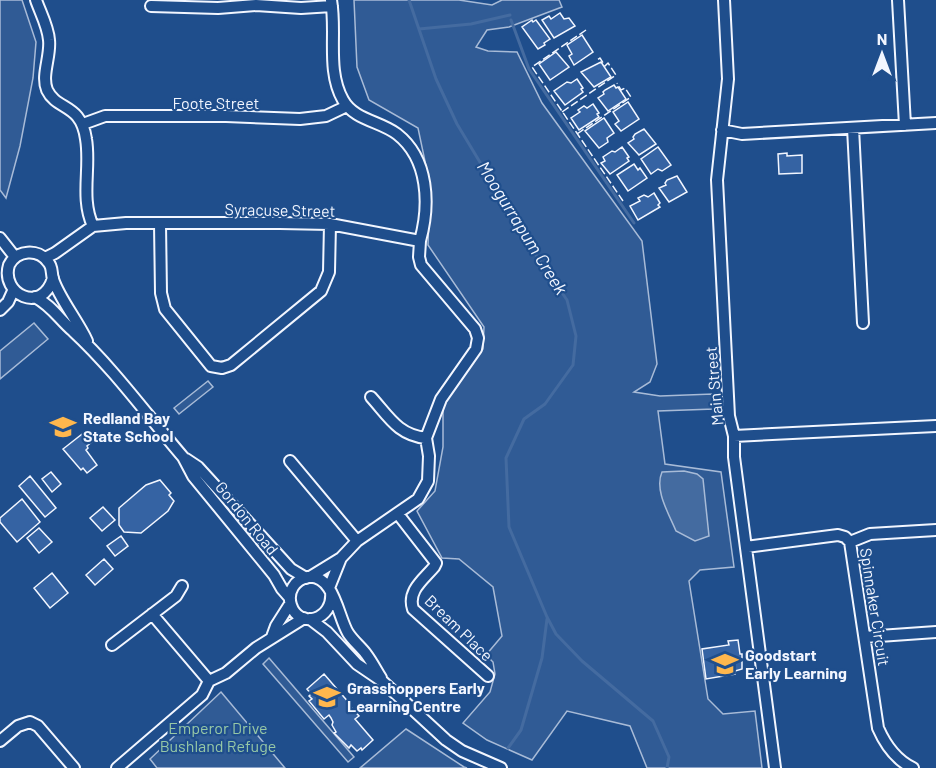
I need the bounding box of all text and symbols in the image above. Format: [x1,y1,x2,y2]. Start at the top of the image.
north arrow [852,24,912,84]
text: N [877,29,887,48]
street label: Foote Street [173,93,259,112]
water label: Moogurrapum Creek [473,157,573,299]
street label: Syracuse Street [224,199,336,220]
street label: Main Street [701,346,726,426]
place label: Redland Bay State School [83,408,173,445]
school or university icon: Redland Bay State School [48,412,78,442]
street label: Gordon Road [212,477,283,558]
street label: Spinnaker Circuit [857,547,894,667]
street label: Bream Place [421,591,497,665]
place label: Goodstart Early Learning [745,645,847,682]
school or university icon: Goodstart Early Learning [710,649,740,679]
place label: Grasshoppers Early Learning Centre [347,678,485,715]
school or university icon: Grasshoppers Early Learning Centre [312,682,342,712]
park label: Emperor Drive Bushland Refuge [160,718,276,755]

